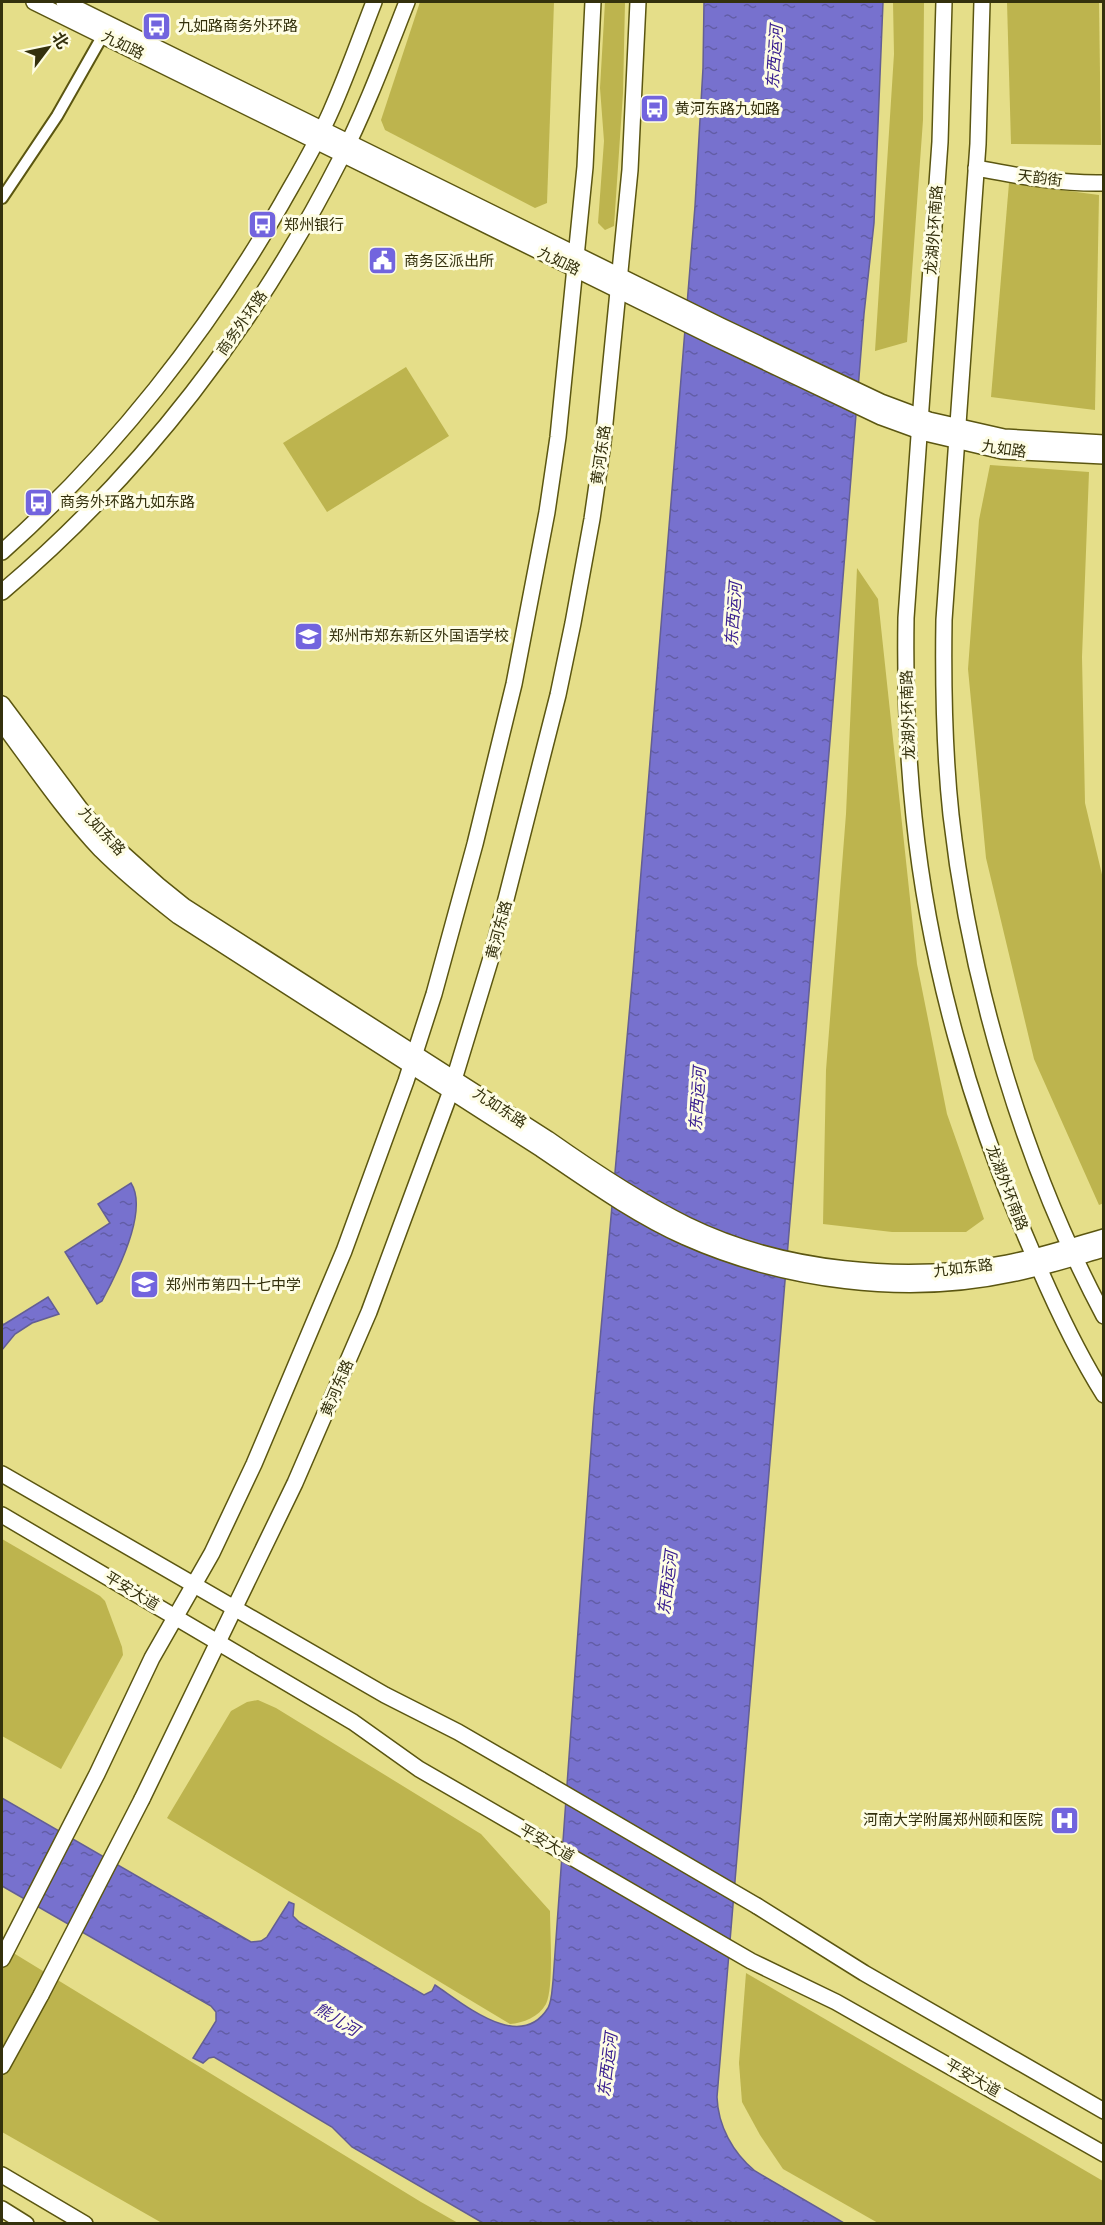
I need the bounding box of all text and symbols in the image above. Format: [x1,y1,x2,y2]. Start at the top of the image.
bus stop icon: 九如路商务外环路 [141,10,173,42]
place label: 九如路商务外环路 [178,16,298,36]
north arrow [18,18,78,78]
water label: 东西运河 [762,21,788,90]
street label: 九如路 [98,26,148,64]
text: 北 [46,28,73,53]
bus stop icon: 黄河东路九如路 [638,93,670,125]
place label: 黄河东路九如路 [675,99,780,119]
street label: 天韵街 [1016,165,1064,191]
street label: 龙湖外环南路 [921,184,947,276]
bus stop icon: 郑州银行 [247,209,279,241]
place label: 郑州银行 [284,215,344,235]
street label: 九如路 [534,242,584,280]
public building icon: 商务区派出所 [367,245,399,277]
place label: 商务区派出所 [404,251,494,271]
street label: 商务外环路 [212,287,272,359]
street label: 黄河东路 [587,424,615,486]
street label: 九如路 [980,436,1028,462]
bus stop icon: 商务外环路九如东路 [23,486,55,518]
place label: 商务外环路九如东路 [60,492,195,512]
water label: 东西运河 [721,578,747,647]
school or university icon: 郑州市郑东新区外国语学校 [292,620,324,652]
place label: 郑州市郑东新区外国语学校 [329,626,509,646]
street label: 龙湖外环南路 [896,670,920,760]
street label: 九如东路 [74,802,130,860]
street label: 黄河东路 [482,898,516,962]
water label: 东西运河 [685,1063,711,1132]
street label: 九如东路 [469,1083,531,1133]
street label: 龙湖外环南路 [982,1142,1032,1234]
street label: 九如东路 [932,1254,994,1282]
school or university icon: 郑州市第四十七中学 [129,1269,161,1301]
place label: 郑州市第四十七中学 [166,1275,301,1295]
street label: 黄河东路 [316,1356,358,1420]
water label: 东西运河 [653,1547,683,1616]
street label: 平安大道 [101,1567,163,1615]
hospital icon: 河南大学附属郑州颐和医院 [1048,1804,1080,1836]
place label: 河南大学附属郑州颐和医院 [863,1810,1043,1830]
street label: 平安大道 [516,1819,578,1867]
water label: 熊儿河 [310,1998,365,2043]
water label: 东西运河 [593,2029,623,2098]
street label: 平安大道 [942,2054,1004,2102]

